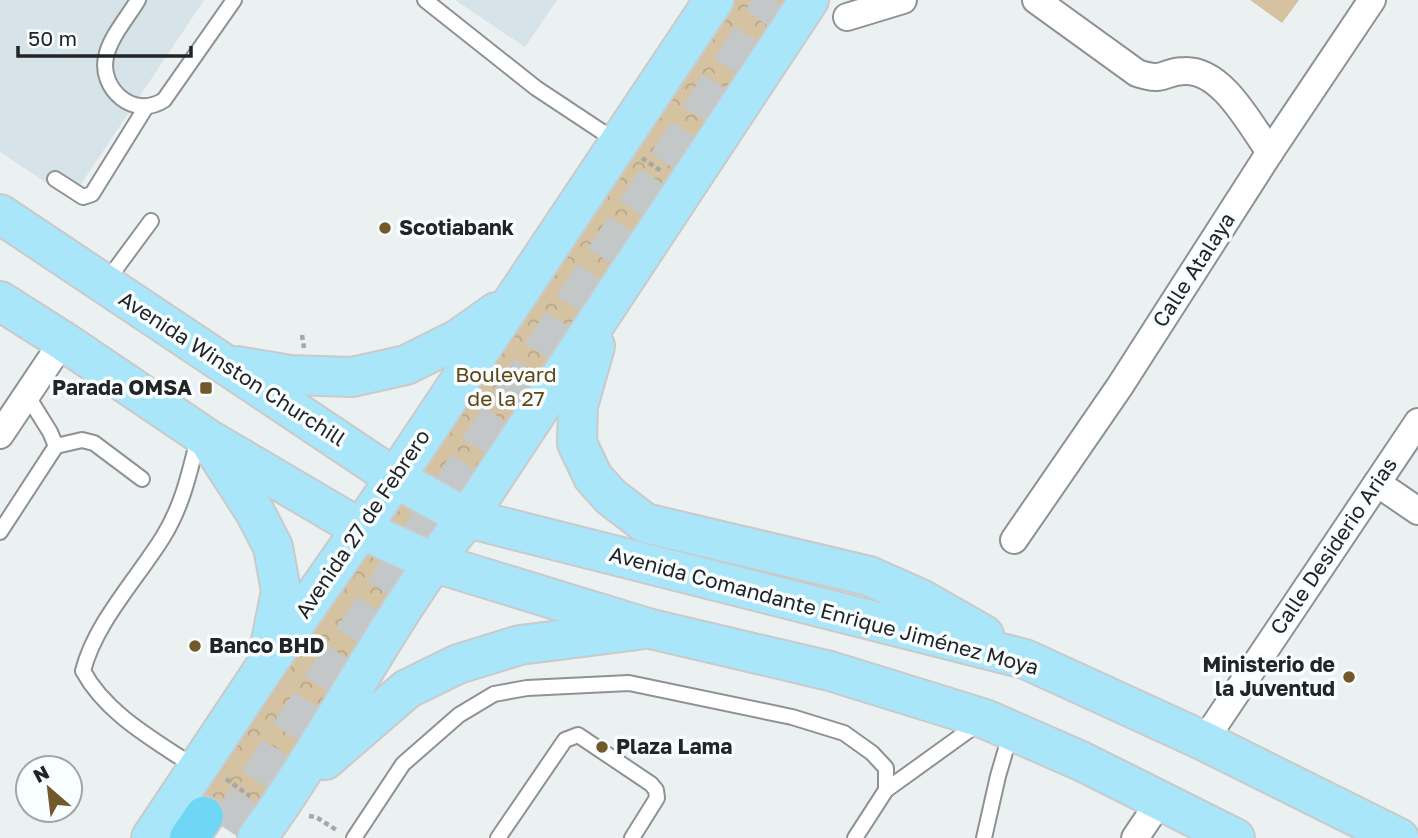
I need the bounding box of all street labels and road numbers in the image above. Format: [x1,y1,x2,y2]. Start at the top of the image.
street label: Calle Atalaya [1146,207,1240,332]
street label: Avenida Winston Churchill [114,285,351,451]
street label: Avenida 27 de Febrero [289,424,435,623]
street label: Calle Desiderio Arias [1264,452,1402,639]
street label: Avenida Comandante Enrique Jiménez Moya [607,540,1042,680]

